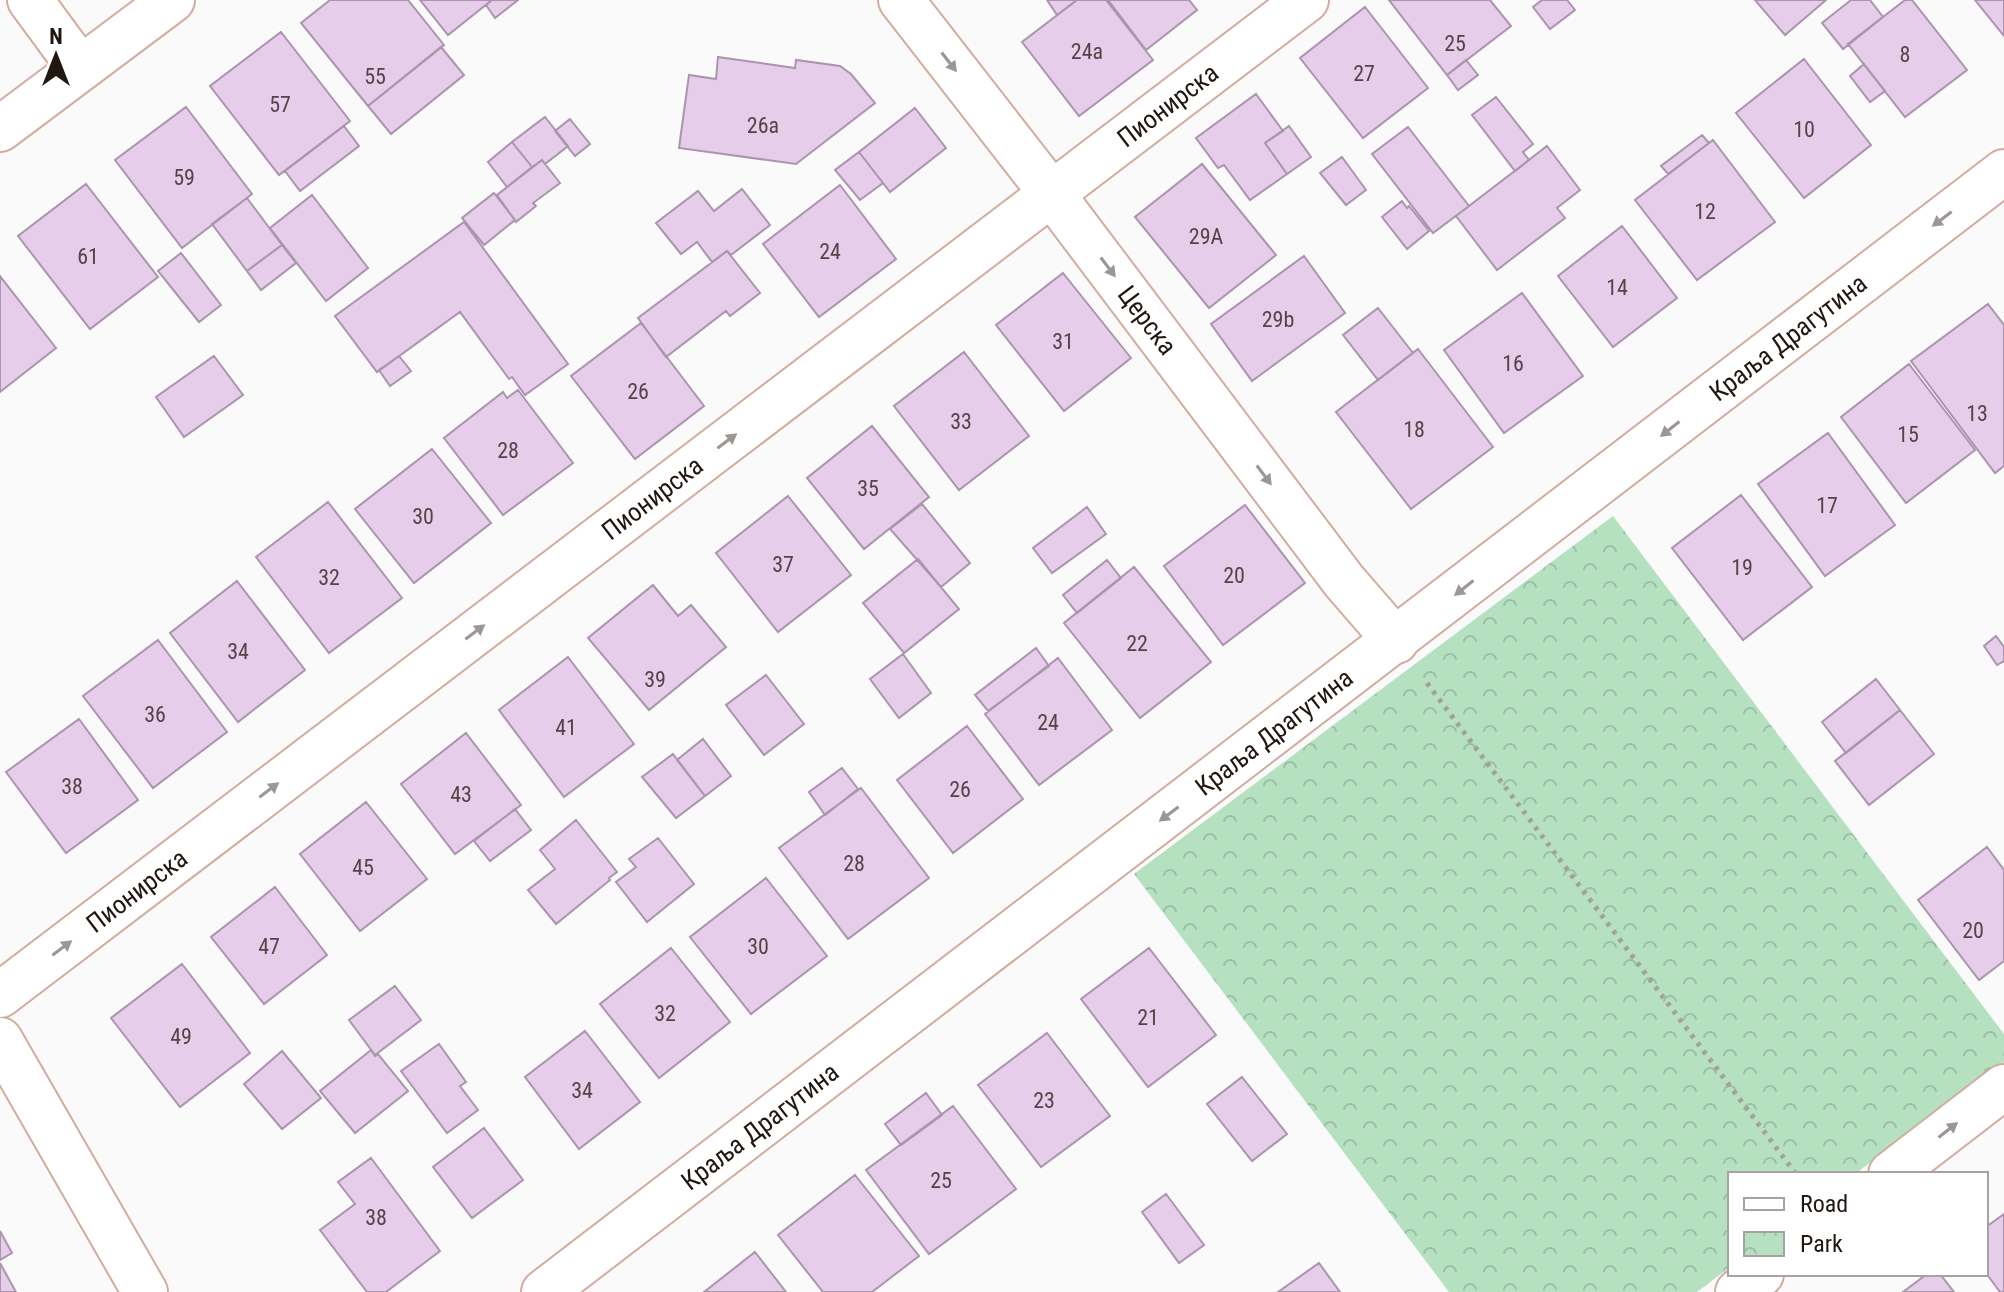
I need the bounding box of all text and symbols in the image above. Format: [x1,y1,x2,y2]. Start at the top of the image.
north arrow [16,16,96,96]
text: N [49,24,63,49]
house number: 25 [1444,31,1466,56]
house number: 24a [1071,39,1103,64]
house number: 8 [1900,42,1910,67]
one-way arrow [940,51,957,72]
street label: Пионирска [1111,57,1224,153]
house number: 27 [1353,61,1375,86]
house number: 55 [364,64,386,89]
house number: 57 [269,92,291,117]
house number: 26a [747,113,779,138]
house number: 10 [1793,117,1815,142]
house number: 59 [173,165,195,190]
house number: 12 [1694,199,1716,224]
one-way arrow [1932,211,1952,227]
house number: 29A [1189,224,1224,249]
house number: 24 [819,239,841,264]
house number: 61 [77,244,99,269]
one-way arrow [1099,257,1115,278]
street label: Краља Драгутина [1704,268,1873,407]
house number: 14 [1606,275,1628,300]
street label: Церска [1112,280,1183,361]
house number: 29b [1262,307,1294,332]
house number: 31 [1052,329,1074,354]
house number: 16 [1502,351,1524,376]
house number: 26 [627,379,649,404]
house number: 13 [1966,401,1988,426]
house number: 33 [950,409,972,434]
house number: 18 [1403,417,1425,442]
one-way arrow [1660,421,1680,437]
house number: 15 [1897,422,1919,447]
one-way arrow [717,433,737,449]
house number: 28 [497,438,519,463]
street label: Пионирска [596,450,709,546]
one-way arrow [1255,465,1271,486]
house number: 35 [857,476,879,501]
house number: 17 [1816,493,1838,518]
house number: 30 [412,504,434,529]
house number: 37 [772,552,794,577]
house number: 19 [1731,555,1753,580]
house number: 20 [1223,563,1245,588]
house number: 32 [318,565,340,590]
one-way arrow [1454,579,1474,596]
one-way arrow [465,625,486,641]
house number: 22 [1126,631,1148,656]
house number: 34 [227,639,249,664]
street label: Краља Драгутина [1189,662,1358,802]
house number: 39 [644,667,666,692]
house number: 36 [144,702,166,727]
house number: 24 [1037,710,1059,735]
house number: 41 [555,715,577,740]
house number: 38 [61,774,83,799]
house number: 26 [949,777,971,802]
house number: 43 [450,782,472,807]
one-way arrow [259,783,279,799]
one-way arrow [1158,806,1179,822]
street label: Пионирска [80,843,193,939]
house number: 28 [843,851,865,876]
house number: 45 [352,855,374,880]
house number: 20 [1962,918,1984,943]
house number: 47 [258,934,280,959]
house number: 30 [747,934,769,959]
one-way arrow [52,940,72,956]
house number: 32 [654,1001,676,1026]
house number: 21 [1137,1005,1159,1030]
house number: 49 [170,1024,192,1049]
street label: Краља Драгутина [675,1057,844,1196]
house number: 34 [571,1078,593,1103]
house number: 23 [1033,1088,1055,1113]
one-way arrow [1937,1123,1958,1139]
house number: 25 [930,1168,952,1193]
legend [1728,1172,1988,1276]
text: Road [1800,1190,1848,1218]
house number: 38 [365,1205,387,1230]
text: Park [1800,1230,1843,1258]

